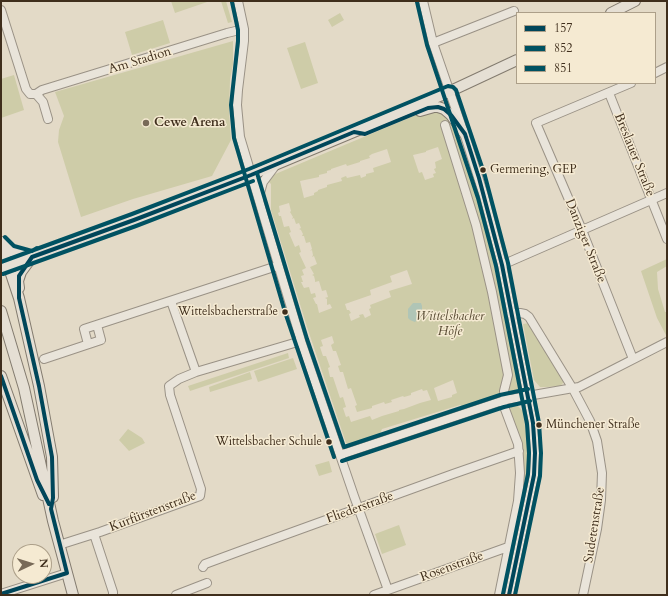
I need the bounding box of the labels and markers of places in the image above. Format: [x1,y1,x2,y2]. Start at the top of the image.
place label: Cewe Arena [154,115,226,131]
marker: Cewe Arena [141,118,151,128]
place label: Germering, GEP [490,163,576,177]
marker: Germering, GEP [478,165,488,175]
place label: Wittelsbacherstraße [178,305,278,319]
marker: Wittelsbacherstraße [280,307,290,317]
place label: Münchener Straße [546,418,640,432]
marker: Münchener Straße [534,420,544,430]
place label: Wittelsbacher Schule [215,435,322,449]
marker: Wittelsbacher Schule [324,437,334,447]

